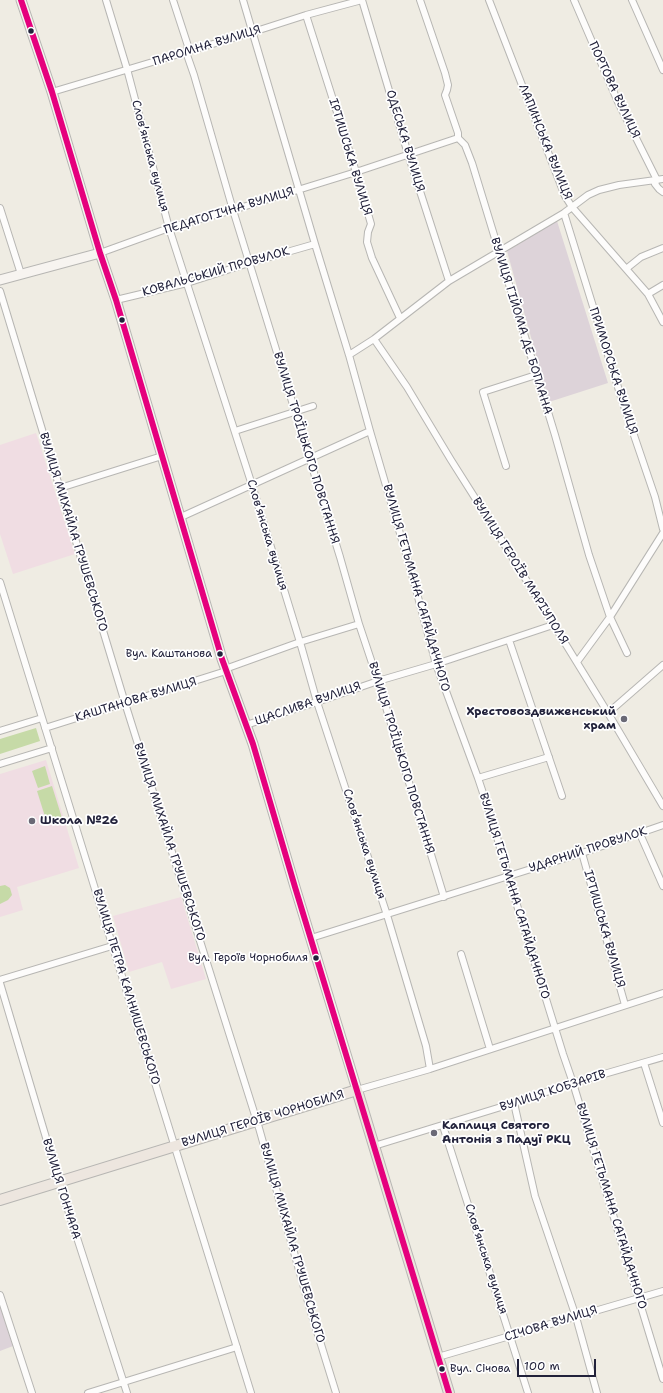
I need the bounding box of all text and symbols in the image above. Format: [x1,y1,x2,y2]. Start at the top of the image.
street label: ПАРОМНА ВУЛИЦЯ [151,23,263,69]
unlabelled marker [26,26,36,36]
street label: ПОРТОВА ВУЛИЦЯ [585,39,643,141]
street label: ЛАПИНСЬКА ВУЛИЦЯ [515,82,575,202]
street label: ОДЕСЬКА ВУЛИЦЯ [383,88,427,194]
street label: ІРТИШСЬКА ВУЛИЦЯ [325,97,375,217]
street label: Словʼянська вулиця [128,98,172,214]
street label: ПЕДАГОГІЧНА ВУЛИЦЯ [162,184,296,238]
street label: ВУЛИЦЯ ГІЙОМА ДЕ БОПЛАНА [487,236,555,416]
street label: КОВАЛЬСЬКИЙ ПРОВУЛОК [141,244,291,300]
street label: ПРИМОРСЬКА ВУЛИЦЯ [586,306,640,436]
unlabelled marker [117,315,127,325]
street label: ВУЛИЦЯ ТРОЇЦЬКОГО ПОВСТАННЯ [270,350,342,546]
street label: ВУЛИЦЯ МИХАЙЛА ГРУШЕВСЬКОГО [36,431,110,633]
street label: Словʼянська вулиця [243,478,291,592]
street label: ВУЛИЦЯ ГЕТЬМАНА САГАЙДАЧНОГО [379,483,453,693]
street label: ВУЛИЦЯ ГЕРОЇВ МАРІУПОЛЯ [469,495,571,647]
place label: Вул. Каштанова [126,647,212,661]
marker: Вул. Каштанова [215,649,225,659]
street label: ВУЛИЦЯ ТРОЇЦЬКОГО ПОВСТАННЯ [365,660,437,856]
street label: КАШТАНОВА ВУЛИЦЯ [73,675,199,725]
street label: ЩАСЛИВА ВУЛИЦЯ [253,679,363,729]
place label: Хрестовоздвиженський храм [466,705,616,733]
marker: Хрестовоздвиженський храм [619,714,629,724]
street label: ВУЛИЦЯ МИХАЙЛА ГРУШЕВСЬКОГО [130,741,208,943]
street label: Словʼянська вулиця [339,787,389,901]
street label: ВУЛИЦЯ ГЕТЬМАНА САГАЙДАЧНОГО [476,791,552,1001]
place label: Школа №26 [40,814,118,828]
marker: Школа №26 [27,816,37,826]
street label: УДАРНИЙ ПРОВУЛОК [527,824,649,876]
street label: ІРТИШСЬКА ВУЛИЦЯ [580,868,628,990]
street label: ВУЛИЦЯ ПЕТРА КАЛНИШЕВСЬКОГО [89,887,163,1087]
place label: Вул. Героїв Чорнобиля [188,951,308,965]
marker: Вул. Героїв Чорнобиля [311,953,321,963]
street label: ВУЛИЦЯ КОБЗАРІВ [498,1067,608,1115]
street label: ВУЛИЦЯ ГЕРОЇВ ЧОРНОБИЛЯ [180,1087,346,1151]
street label: ВУЛИЦЯ ГЕТЬМАНА САГАЙДАЧНОГО [573,1101,649,1311]
place label: Каплиця Святого Антонія з Падуї РКЦ [442,1119,570,1147]
marker: Каплиця Святого Антонія з Падуї РКЦ [429,1128,439,1138]
street label: ВУЛИЦЯ ГОНЧАРА [39,1137,83,1241]
street label: ВУЛИЦЯ МИХАЙЛА ГРУШЕВСЬКОГО [256,1141,328,1345]
street label: Словʼянська вулиця [461,1202,511,1316]
street label: СІЧОВА ВУЛИЦЯ [503,1303,599,1345]
scale bar [519,1351,598,1377]
text: 100 m [524,1358,560,1374]
place label: Вул. Січова [450,1362,510,1376]
marker: Вул. Січова [437,1364,447,1374]

